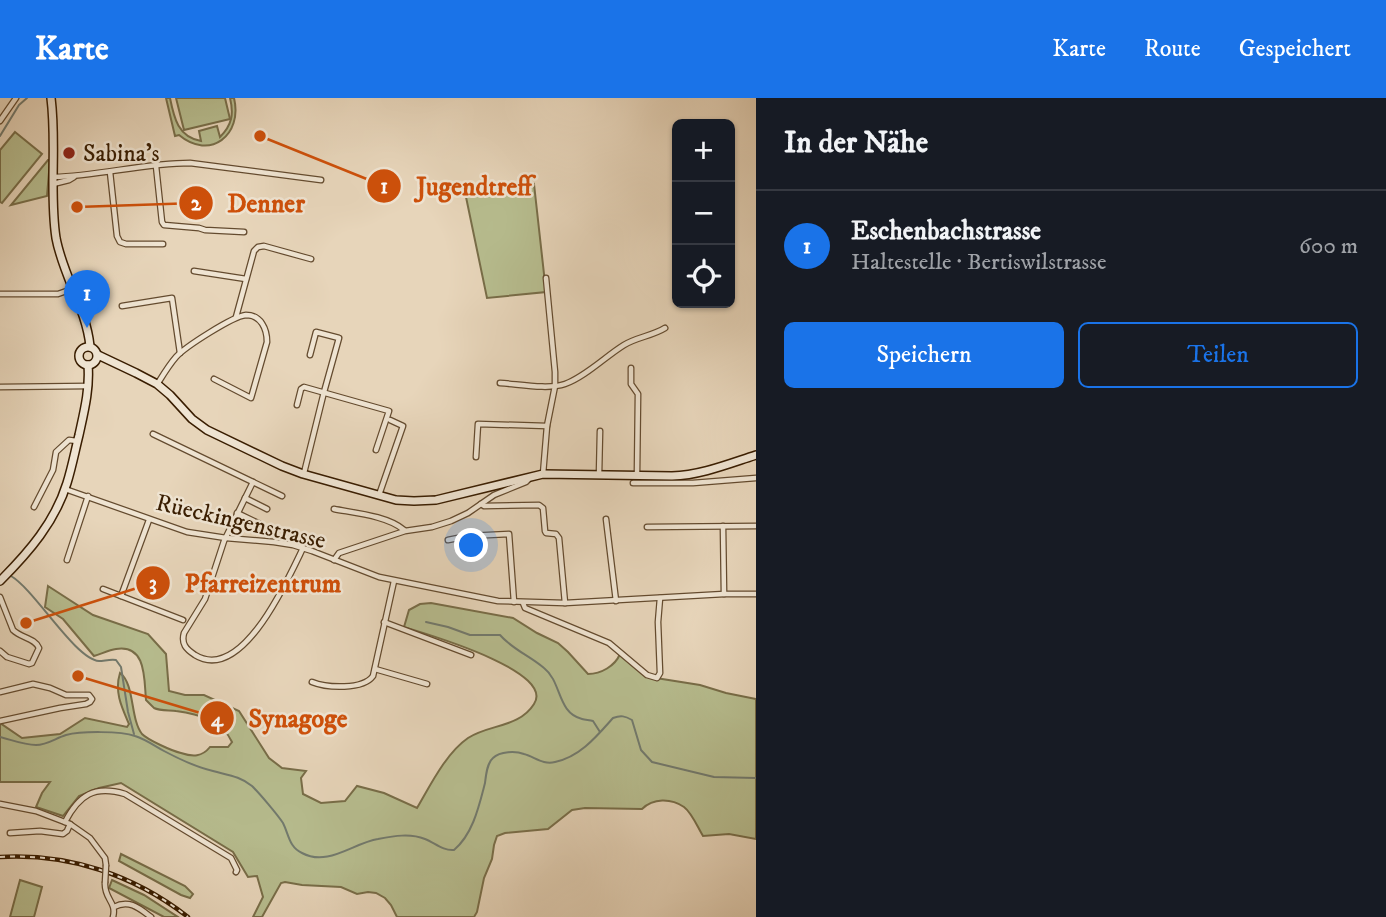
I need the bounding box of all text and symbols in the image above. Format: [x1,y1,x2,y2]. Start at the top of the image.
text: Karte [35,29,109,70]
text: Karte [1052,34,1106,64]
text: Route [1144,34,1201,64]
text: Gespeichert [1239,34,1351,64]
map controls [672,119,735,308]
button: + [672,119,735,182]
text: In der Nähe [784,125,928,162]
place label: Sabina's [83,139,160,169]
marker: Sabina's [61,145,77,161]
callout: Jugendtreff [367,162,545,209]
text: Jugendtreff [413,171,536,204]
text: 1 [380,174,388,200]
callout: Denner [179,179,319,226]
button: − [672,182,735,245]
text: Denner [227,188,305,221]
text: 2 [191,191,202,217]
text: Eschenbachstrasse [851,215,1041,248]
text: 1 [803,232,811,261]
text: 600 m [1299,232,1358,261]
button: locate [672,245,735,308]
text: Haltestelle · Bertiswilstrasse [851,248,1106,277]
pin: 1 [64,270,110,328]
button: Speichern [784,322,1064,388]
button: Teilen [1078,322,1358,388]
street label: Rüeckingenstrasse [153,488,329,556]
your location [454,528,488,562]
callout: Pfarreizentrum [136,559,355,606]
text: Pfarreizentrum [185,568,342,601]
text: 3 [149,571,157,597]
callout: Synagoge [200,695,362,742]
text: Synagoge [248,703,348,736]
text: 4 [211,707,224,733]

